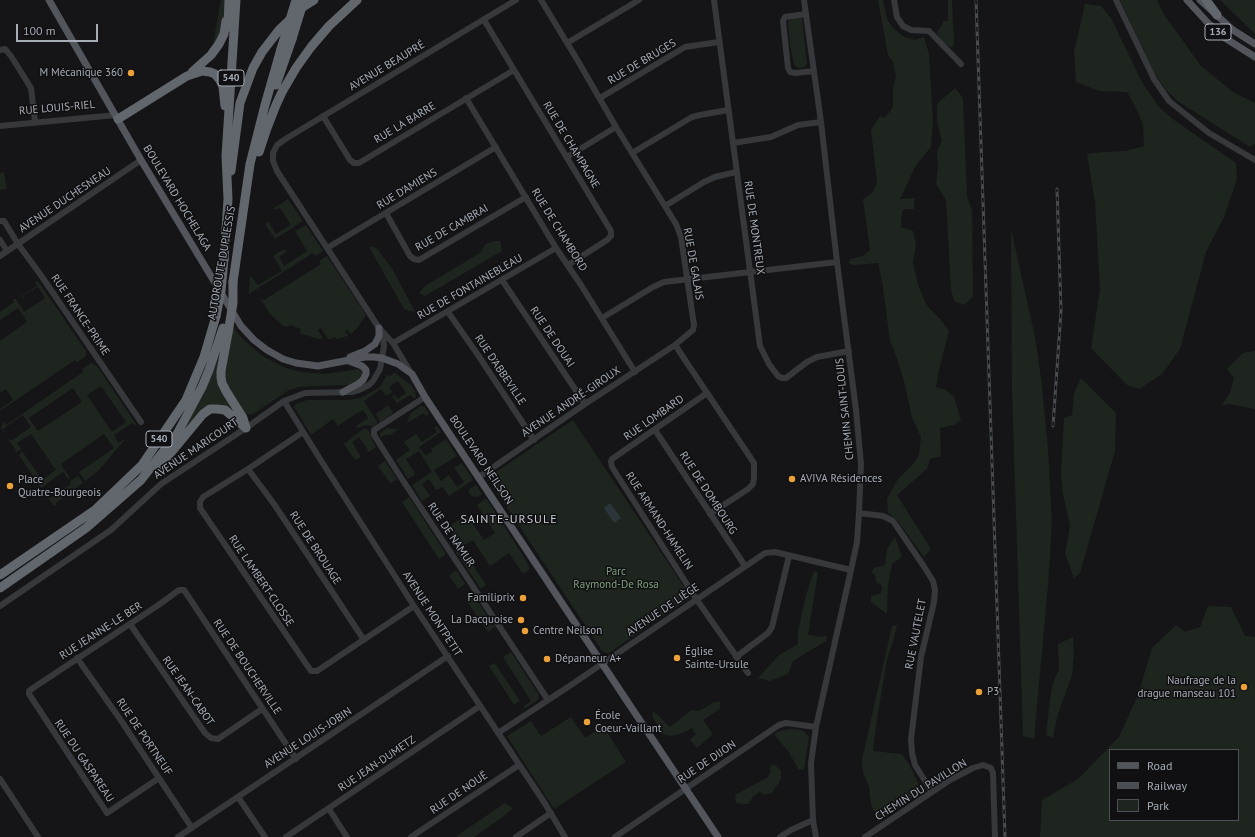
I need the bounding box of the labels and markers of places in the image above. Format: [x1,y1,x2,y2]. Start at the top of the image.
place label: M Mécanique 360 [39,66,123,80]
marker: M Mécanique 360 [126,68,136,78]
place label: AVIVA Résidences [800,472,882,486]
place label: Place Quatre-Bourgeois [18,473,101,499]
marker: AVIVA Résidences [787,474,797,484]
marker: Place Quatre-Bourgeois [5,481,15,491]
place label: Familiprix [468,591,515,605]
marker: Familiprix [518,593,528,603]
place label: La Dacquoise [451,613,513,627]
marker: La Dacquoise [516,615,526,625]
place label: Centre Neilson [533,624,602,638]
marker: Centre Neilson [520,626,530,636]
place label: Église Sainte-Ursule [685,645,749,671]
place label: Dépanneur A+ [555,652,621,666]
marker: Église Sainte-Ursule [672,653,682,663]
marker: Dépanneur A+ [542,654,552,664]
place label: Naufrage de la drague manseau 101 [1138,674,1236,700]
marker: Naufrage de la drague manseau 101 [1239,682,1249,692]
place label: P3 [987,685,999,699]
marker: P3 [974,687,984,697]
place label: École Coeur-Vaillant [595,709,661,735]
marker: École Coeur-Vaillant [582,717,592,727]

